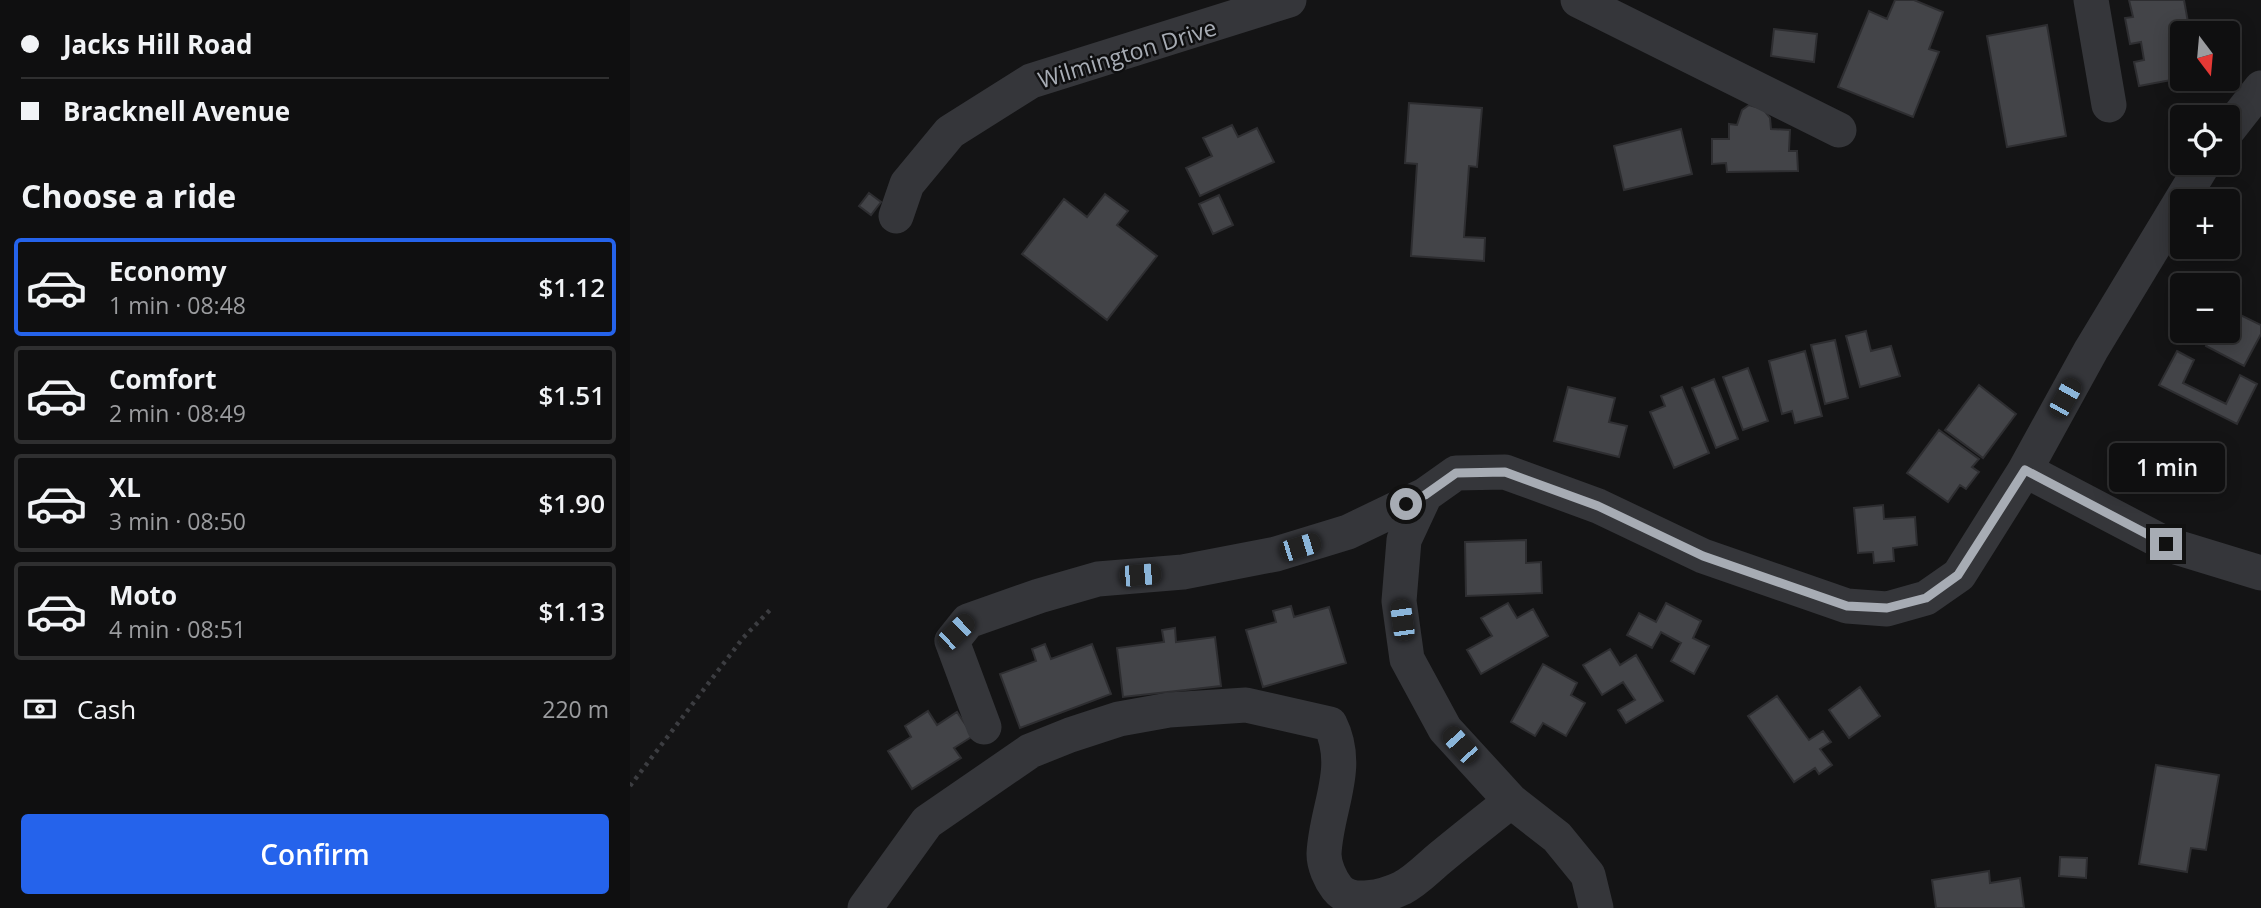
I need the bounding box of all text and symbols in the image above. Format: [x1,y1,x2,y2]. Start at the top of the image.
street label: Wilmington Drive [1034,11,1220,95]
north arrow [2170,21,2240,91]
map controls [2170,21,2240,343]
text: Jacks Hill Road [63,26,252,62]
text: Bracknell Avenue [63,93,290,129]
button: locate [2170,105,2240,175]
text: Choose a ride [21,174,236,217]
button: + [2170,189,2240,259]
text: Economy [109,253,227,289]
icon: car [25,256,88,319]
text: $1.12 [538,269,605,305]
button: − [2170,273,2240,343]
text: 1 min · 08:48 [109,289,246,321]
text: Comfort [109,361,216,397]
icon: car [25,364,88,427]
car [2046,375,2085,421]
text: $1.51 [538,377,605,413]
text: 2 min · 08:49 [109,397,246,429]
callout: 1 min [2108,442,2224,491]
text: 1 min [2136,451,2198,483]
text: XL [109,469,141,505]
icon: car [25,472,88,535]
text: $1.90 [538,485,605,521]
route start [1390,488,1422,520]
text: 3 min · 08:50 [109,505,246,537]
route end [2150,528,2182,560]
car [1277,531,1324,563]
car [1119,563,1162,587]
text: Moto [109,577,177,613]
icon: car [25,580,88,643]
text: $1.13 [538,593,605,629]
car [1389,598,1416,642]
car [934,610,979,654]
text: 4 min · 08:51 [109,613,246,645]
icon: cash [21,690,59,728]
text: Cash [77,691,136,727]
text: 220 m [542,693,609,725]
car [1439,722,1482,768]
button: Confirm [21,814,609,894]

